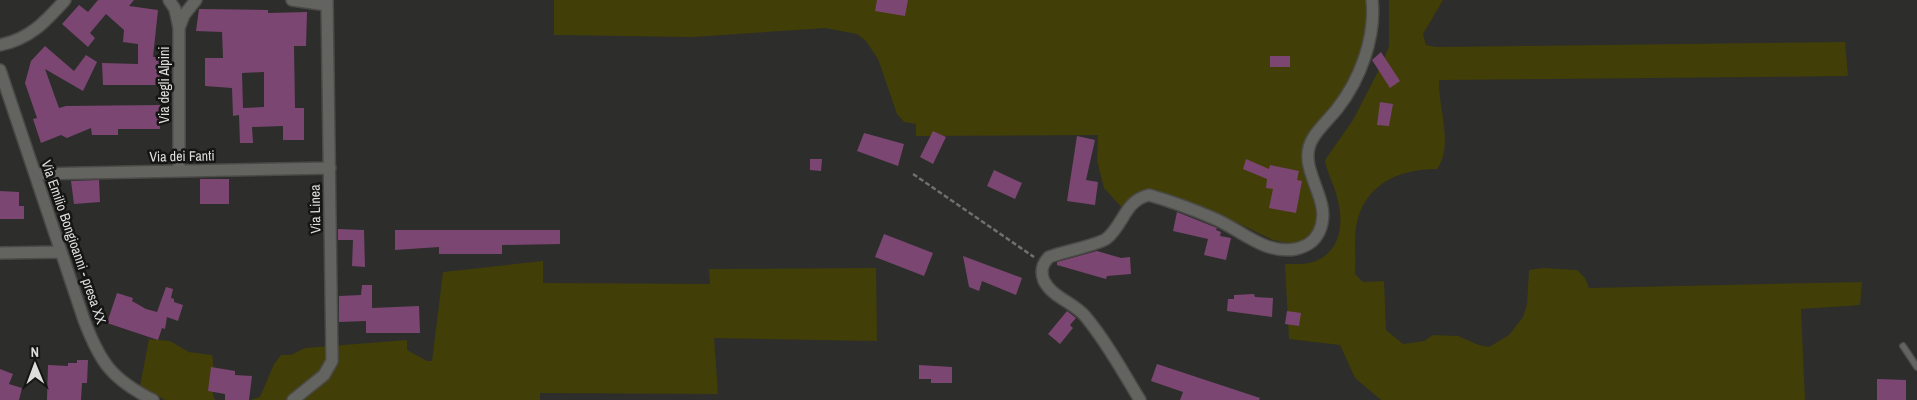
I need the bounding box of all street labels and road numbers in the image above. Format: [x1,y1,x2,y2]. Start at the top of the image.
street label: Via degli Alpini [155,46,173,124]
street label: Via dei Fanti [149,146,215,166]
street label: Via Emilio Bongioanni - presa XX [37,158,111,327]
street label: Via Linea [306,184,324,234]

